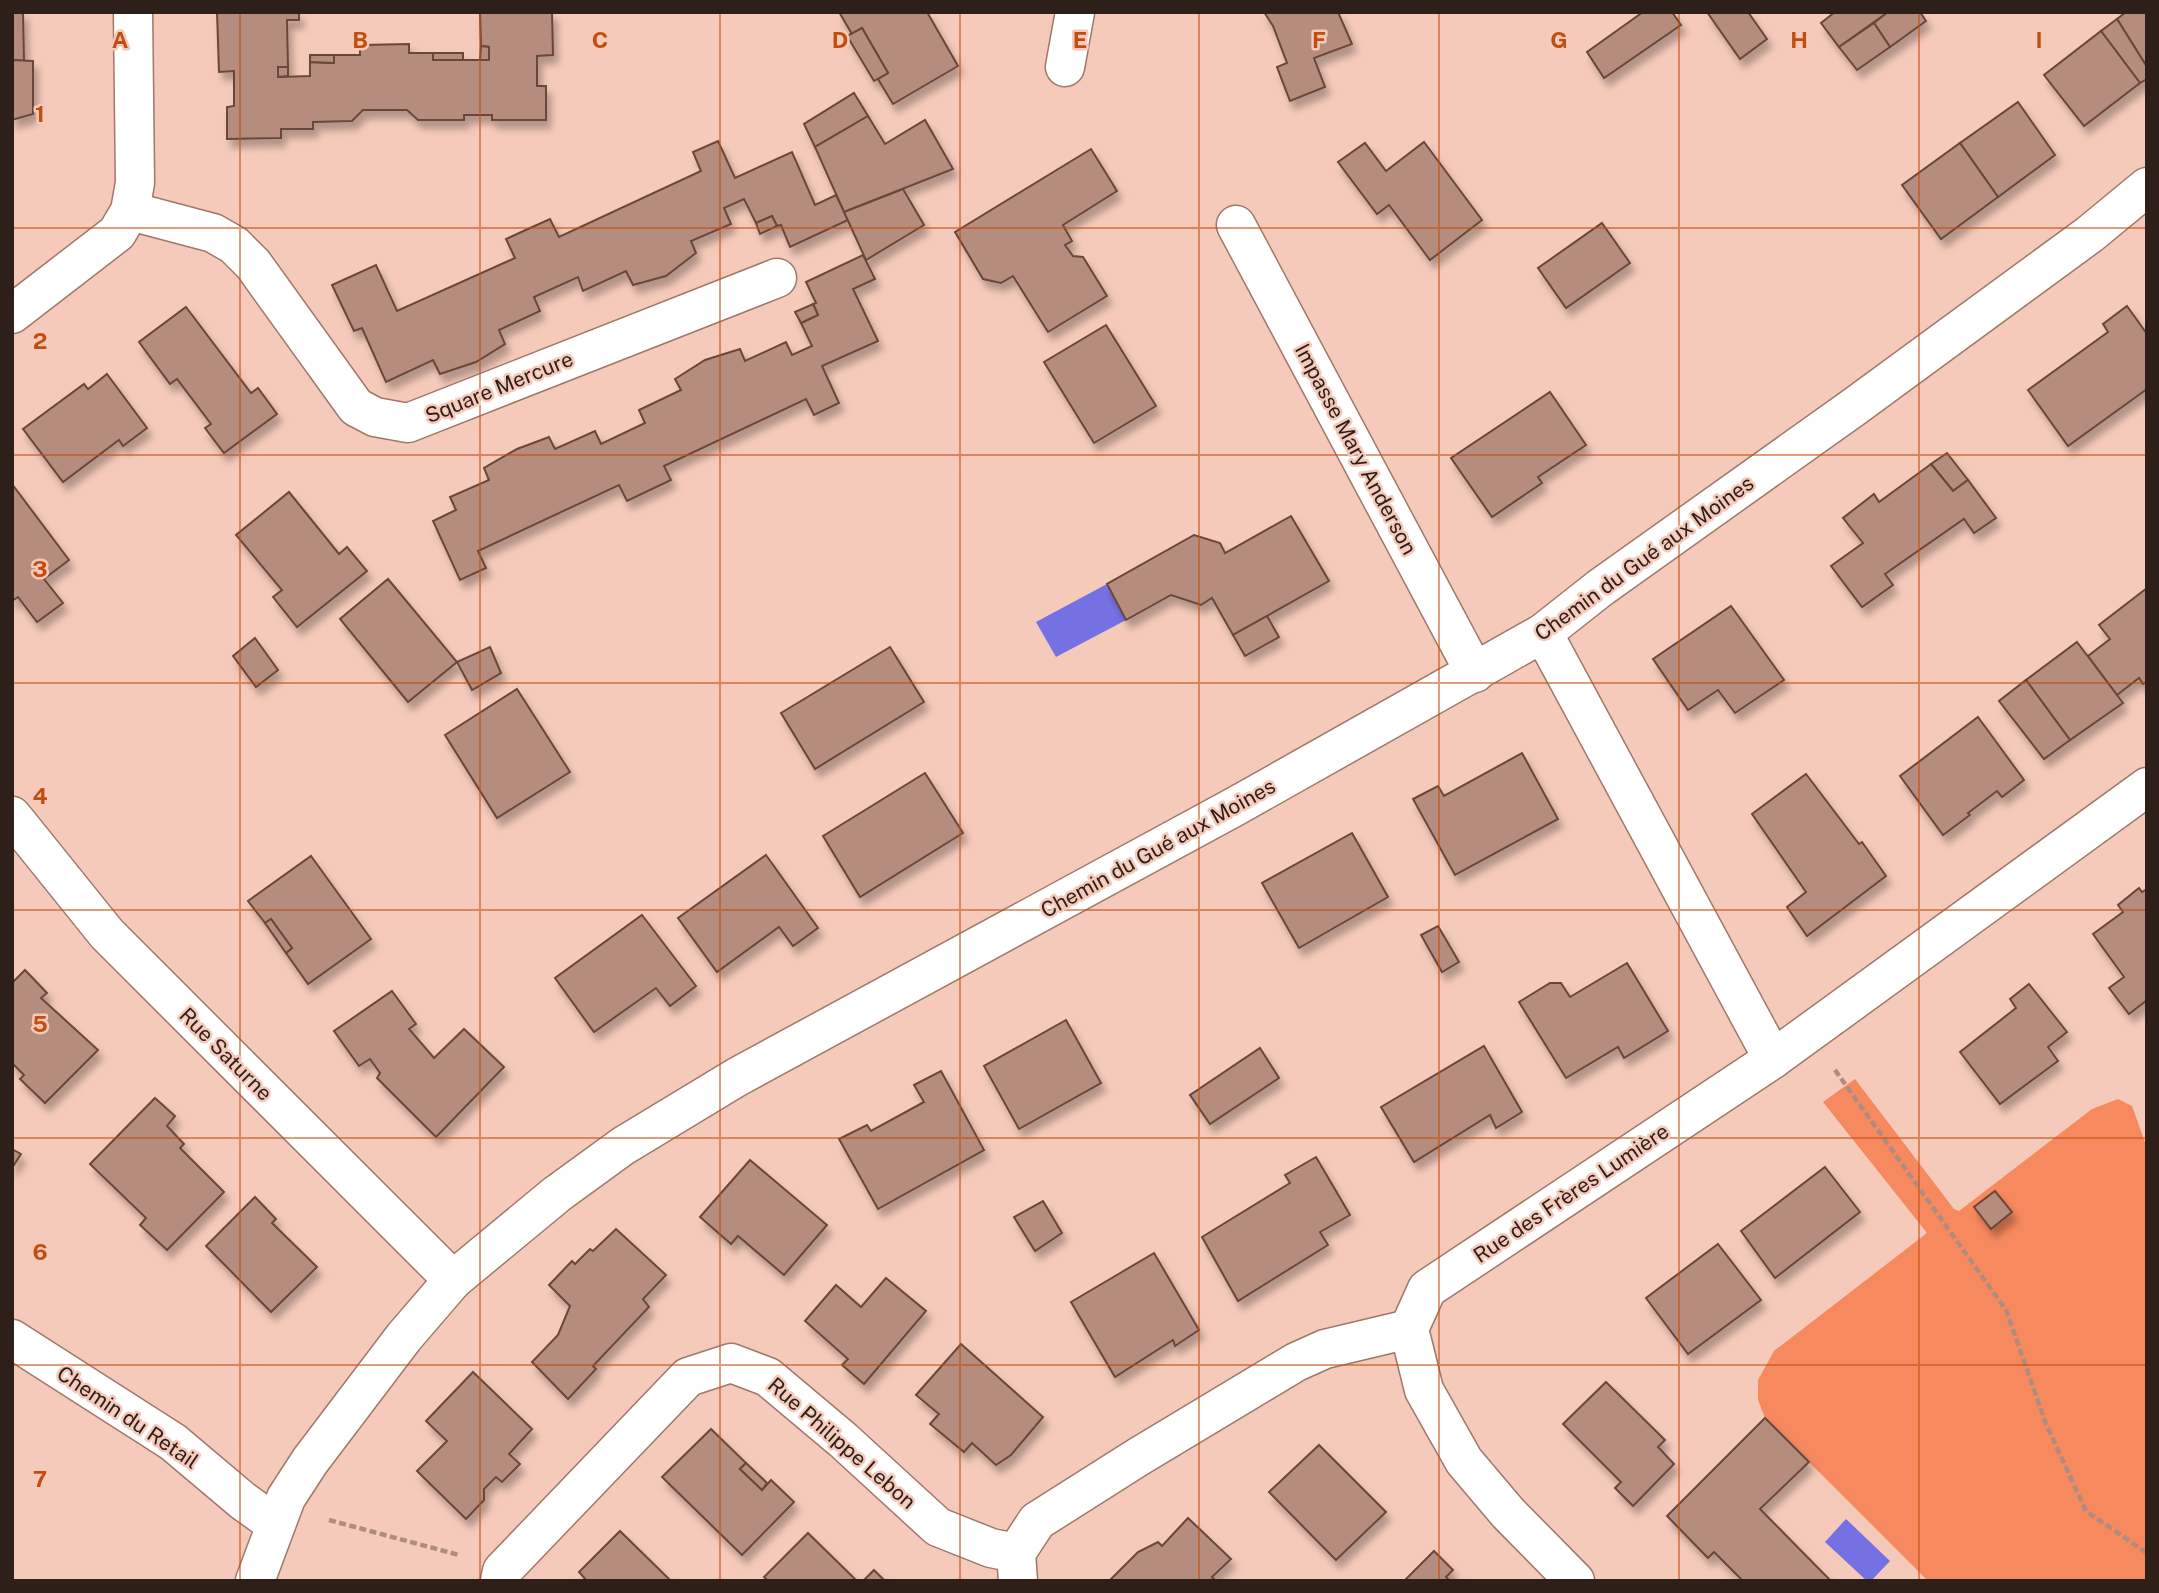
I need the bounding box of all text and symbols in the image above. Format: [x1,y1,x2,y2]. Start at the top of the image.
text: A [112,26,129,53]
text: B [352,26,368,53]
text: C [592,26,608,53]
text: D [832,26,848,53]
text: E [1073,26,1087,53]
text: F [1312,26,1326,53]
text: G [1550,26,1568,53]
text: H [1790,26,1808,53]
text: I [2035,26,2043,53]
text: 1 [35,100,45,127]
text: 2 [33,327,47,354]
street label: Impasse Mary Anderson [1290,339,1422,559]
street label: Square Mercure [421,346,577,428]
street label: Chemin du Gué aux Moines [1530,470,1758,646]
text: 3 [32,555,48,582]
street label: Chemin du Gué aux Moines [1036,773,1280,923]
text: 4 [32,782,48,809]
street label: Rue Saturne [174,1002,278,1106]
text: 5 [32,1010,48,1037]
street label: Rue des Frères Lumière [1468,1118,1674,1268]
text: 6 [32,1238,48,1265]
street label: Chemin du Retail [52,1360,204,1474]
street label: Rue Philippe Lebon [763,1372,921,1514]
text: 7 [33,1465,47,1492]

